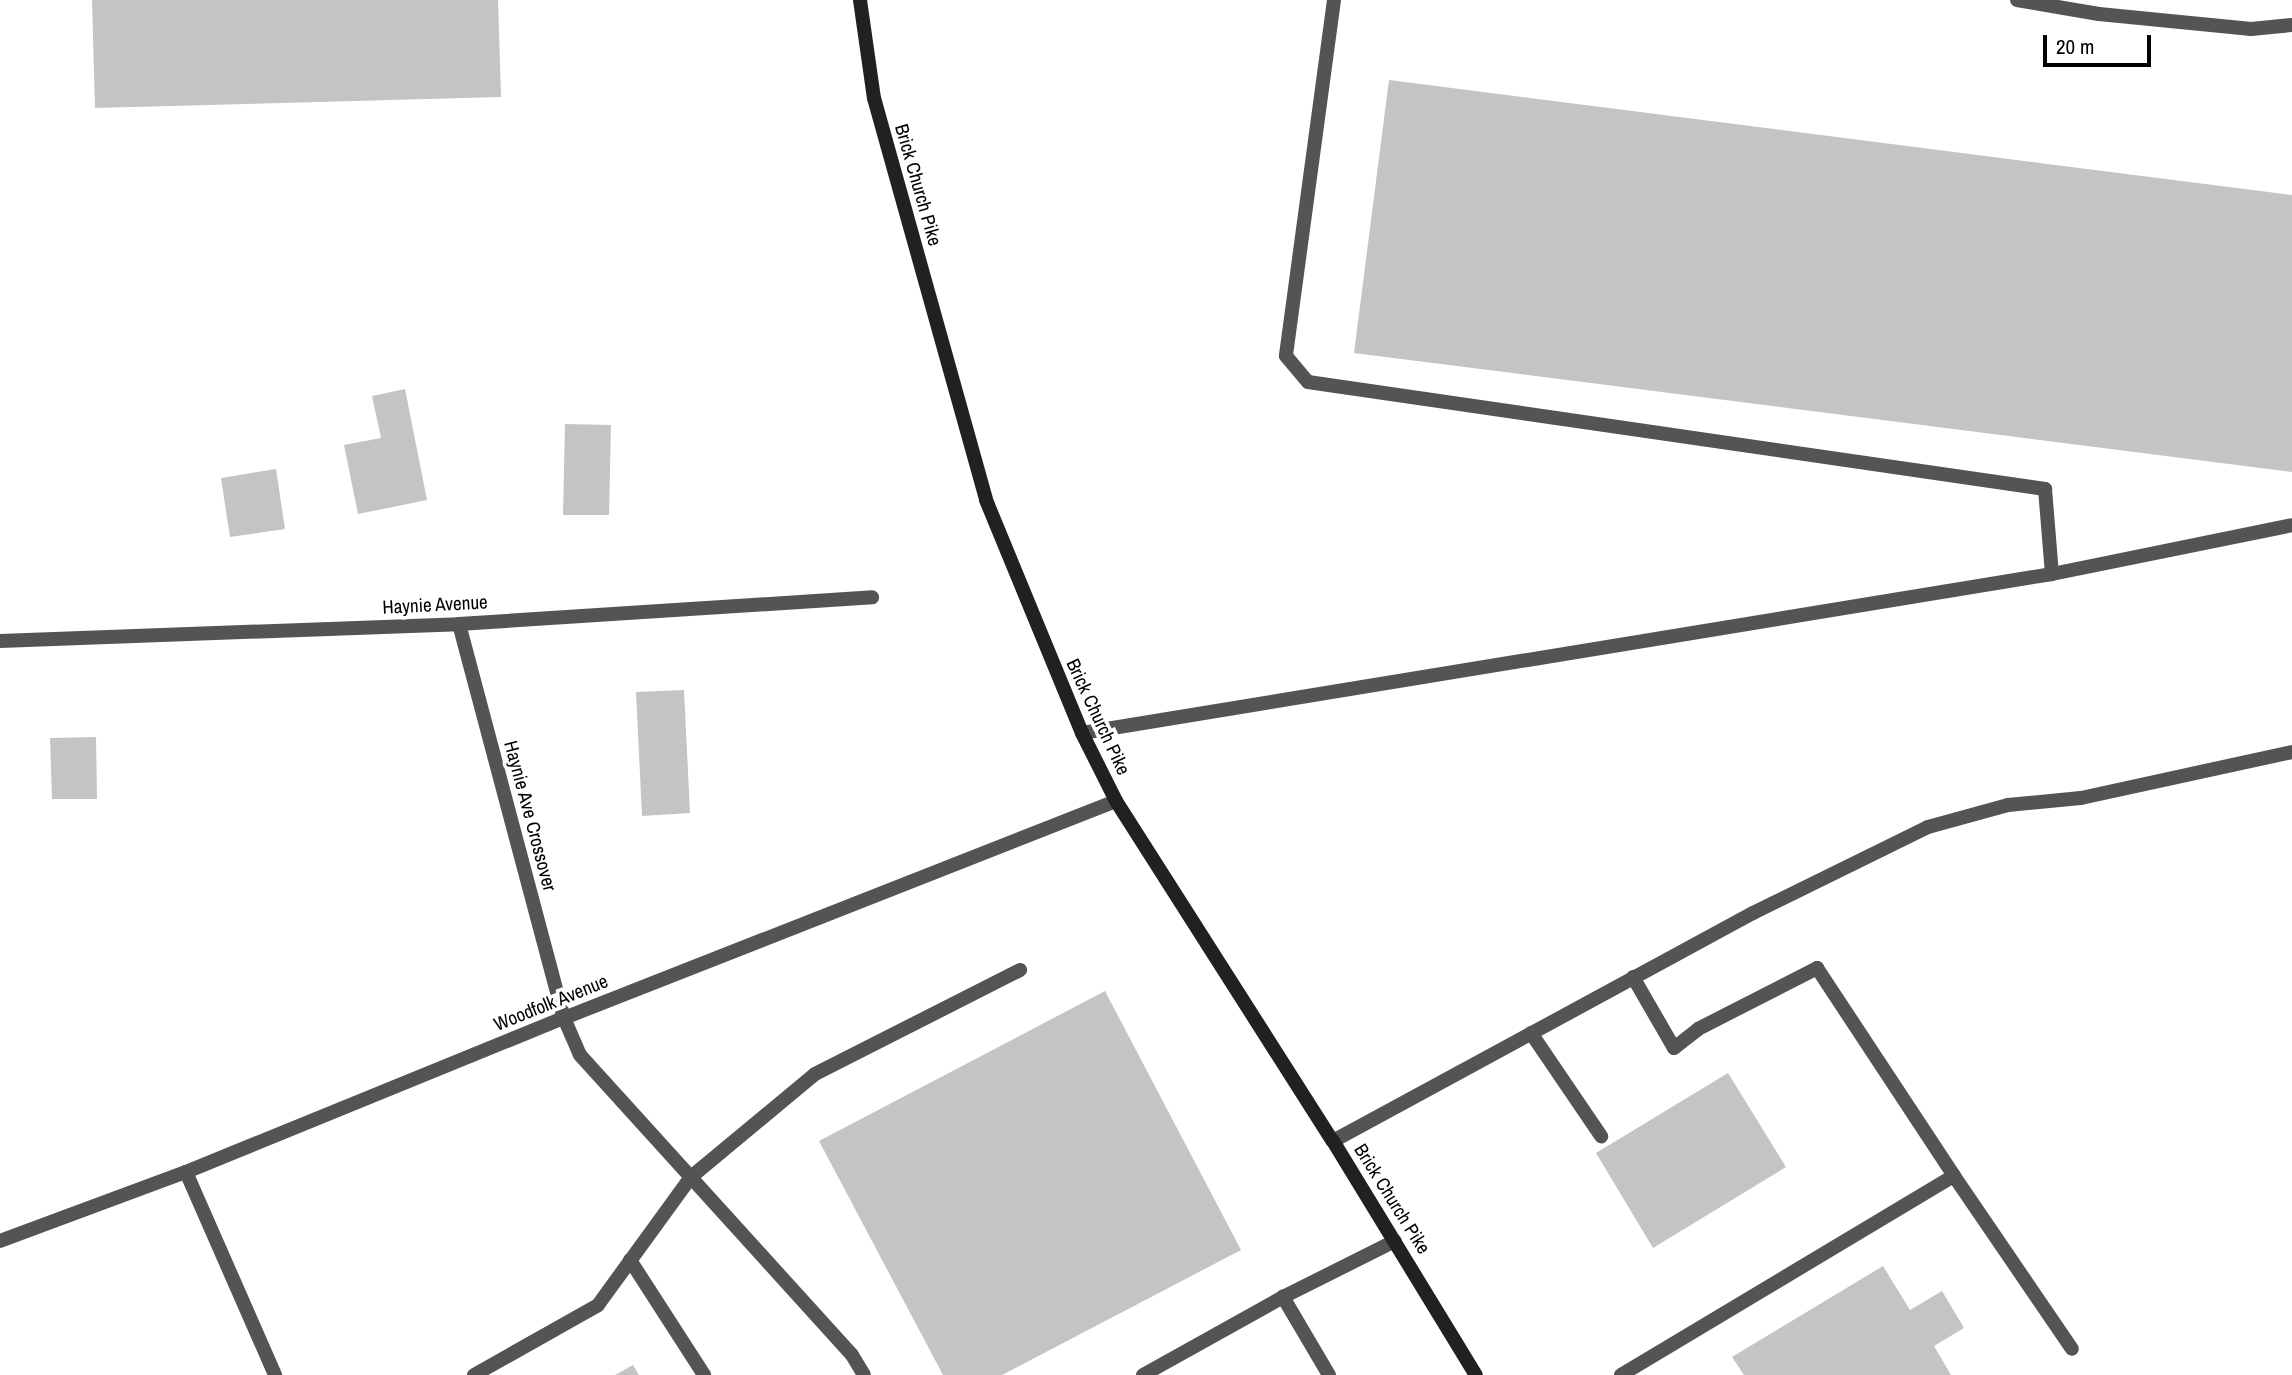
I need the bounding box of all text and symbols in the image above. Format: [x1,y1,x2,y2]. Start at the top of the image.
scale bar [2047,21,2156,65]
text: 20 m [2056,32,2094,61]
street label: Brick Church Pike [890,122,946,248]
street label: Haynie Avenue [381,591,489,619]
street label: Brick Church Pike [1061,655,1135,779]
street label: Haynie Ave Crossover [499,738,561,894]
street label: Woodfolk Avenue [490,970,612,1036]
street label: Brick Church Pike [1349,1140,1435,1258]

